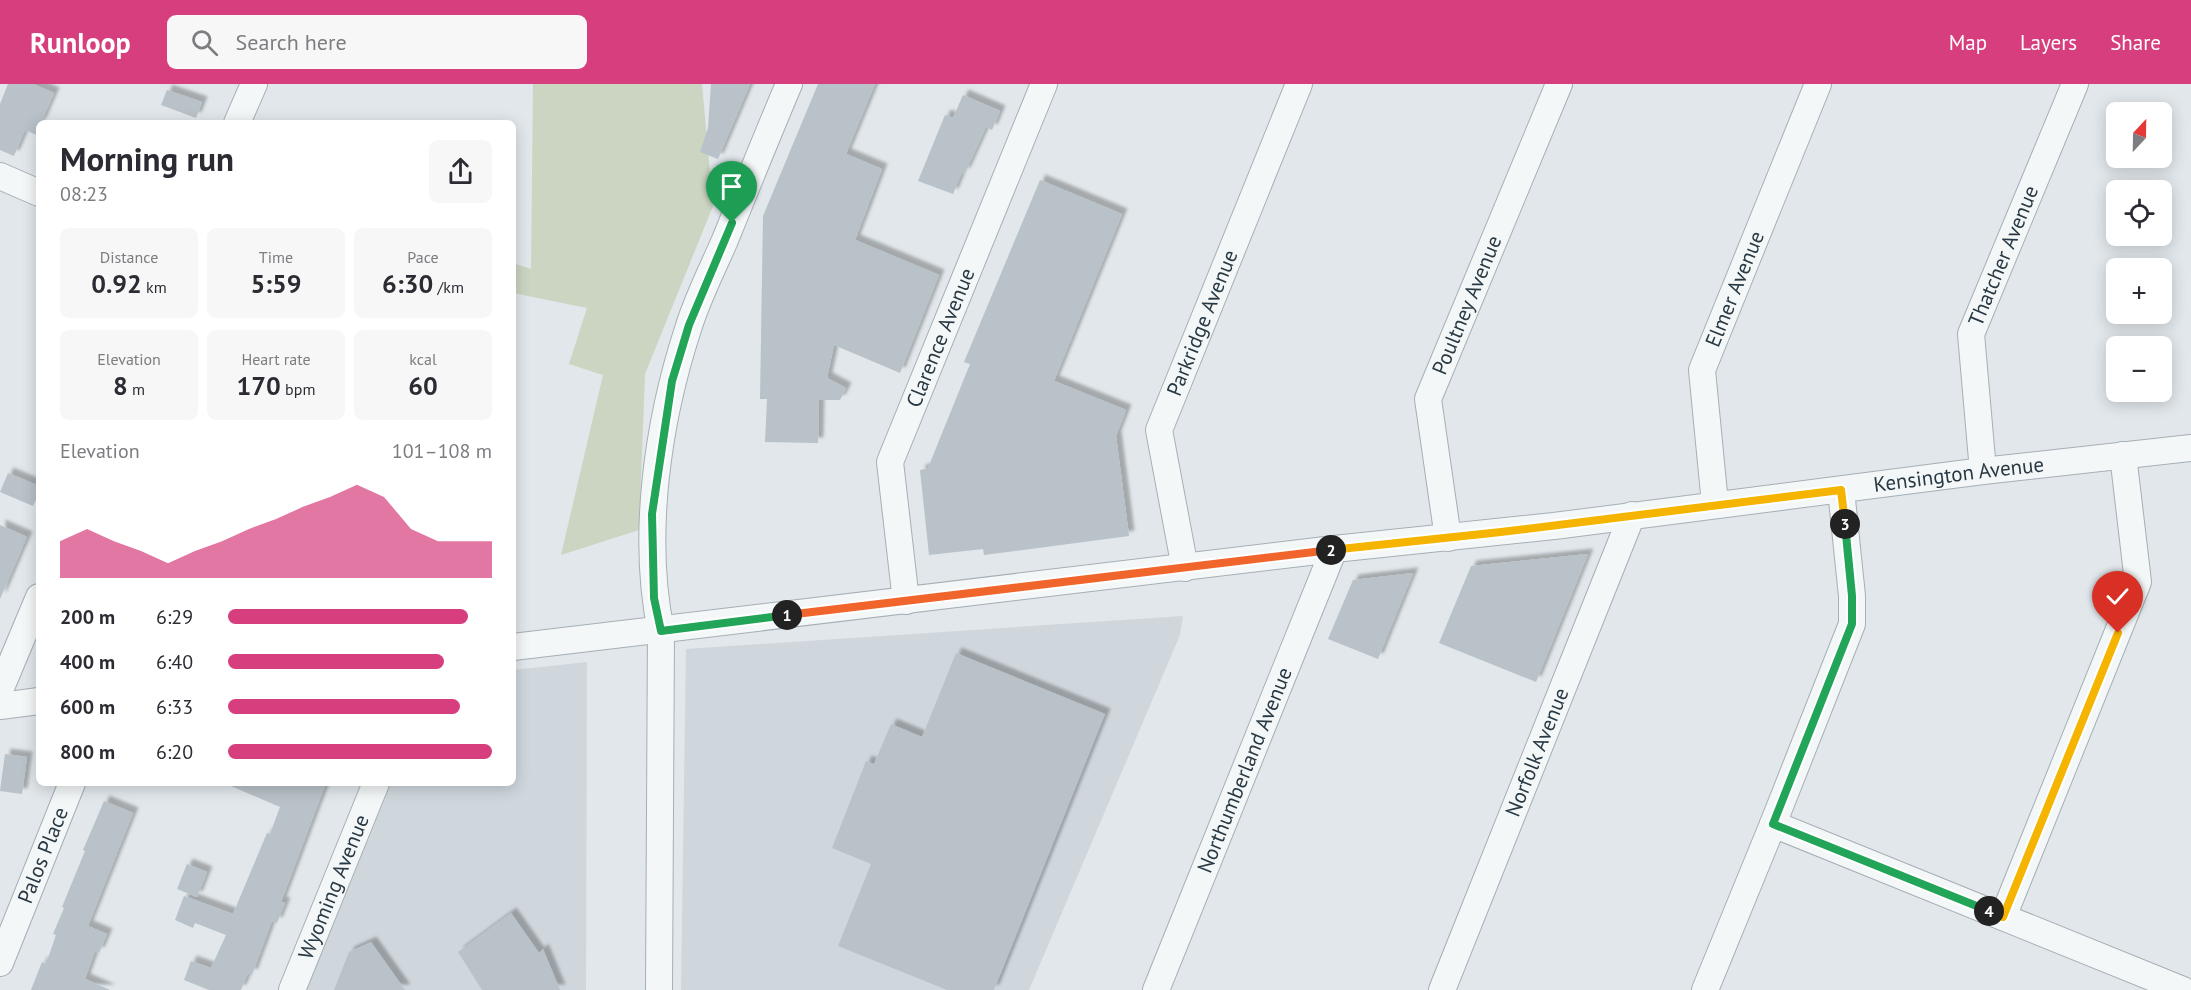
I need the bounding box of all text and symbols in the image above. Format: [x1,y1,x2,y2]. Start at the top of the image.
search box [167,15,587,69]
text: Runloop [30,24,131,61]
icon: search [188,26,221,59]
text: Search here [236,28,347,56]
text: Map [1949,29,1987,56]
text: Layers [2020,29,2077,56]
text: Share [2110,29,2161,56]
north arrow [2106,102,2172,168]
map controls [2106,102,2172,402]
text: Morning run [60,137,234,180]
button: share [429,140,492,203]
pin [706,161,757,223]
icon: arrive [715,170,748,203]
button: locate [2106,180,2172,246]
text: 08:23 [60,181,108,207]
street label: Thatcher Avenue [1962,181,2044,330]
street label: Elmer Avenue [1699,227,1770,351]
street label: Poultney Avenue [1426,231,1507,379]
street label: Parkridge Avenue [1160,246,1244,400]
text: Distance [100,247,158,267]
text: Time [259,247,293,267]
text: Pace [407,247,439,267]
button: + [2106,258,2172,324]
street label: Clarence Avenue [900,264,981,411]
text: 0.92 [91,267,142,300]
text: 5:59 [250,267,302,300]
text: 6:30 [382,267,433,300]
text: km [142,277,167,297]
text: /km [433,277,464,297]
button: − [2106,336,2172,402]
text: Elevation [97,349,161,369]
text: Heart rate [241,349,311,369]
text: kcal [409,349,437,369]
text: 8 [113,369,128,402]
text: 170 [237,369,281,402]
text: 60 [408,369,438,402]
text: m [128,379,145,399]
text: bpm [281,379,315,399]
text: Elevation [60,438,140,464]
text: 101–108 m [392,438,492,464]
street label: Kensington Avenue [1872,450,2045,498]
pin: 3 [1830,509,1860,539]
text: 3 [1840,514,1850,534]
pin: 2 [1316,535,1346,565]
text: 2 [1326,540,1336,560]
pin [2092,571,2143,633]
icon: check [2101,580,2134,613]
pin: 1 [772,600,802,630]
text: 200 m [60,604,115,630]
text: 6:29 [156,604,193,630]
text: 1 [782,605,792,625]
text: 400 m [60,649,115,675]
text: 6:40 [156,649,193,675]
street label: Northumberland Avenue [1191,663,1298,877]
street label: Norfolk Avenue [1499,684,1574,820]
text: 600 m [60,694,115,720]
text: 6:33 [156,694,193,720]
text: 800 m [60,739,115,765]
text: 6:20 [156,739,193,765]
street label: Palos Place [11,803,74,907]
street label: Wyoming Avenue [292,811,375,963]
pin: 4 [1974,896,2004,926]
text: 4 [1984,901,1994,921]

